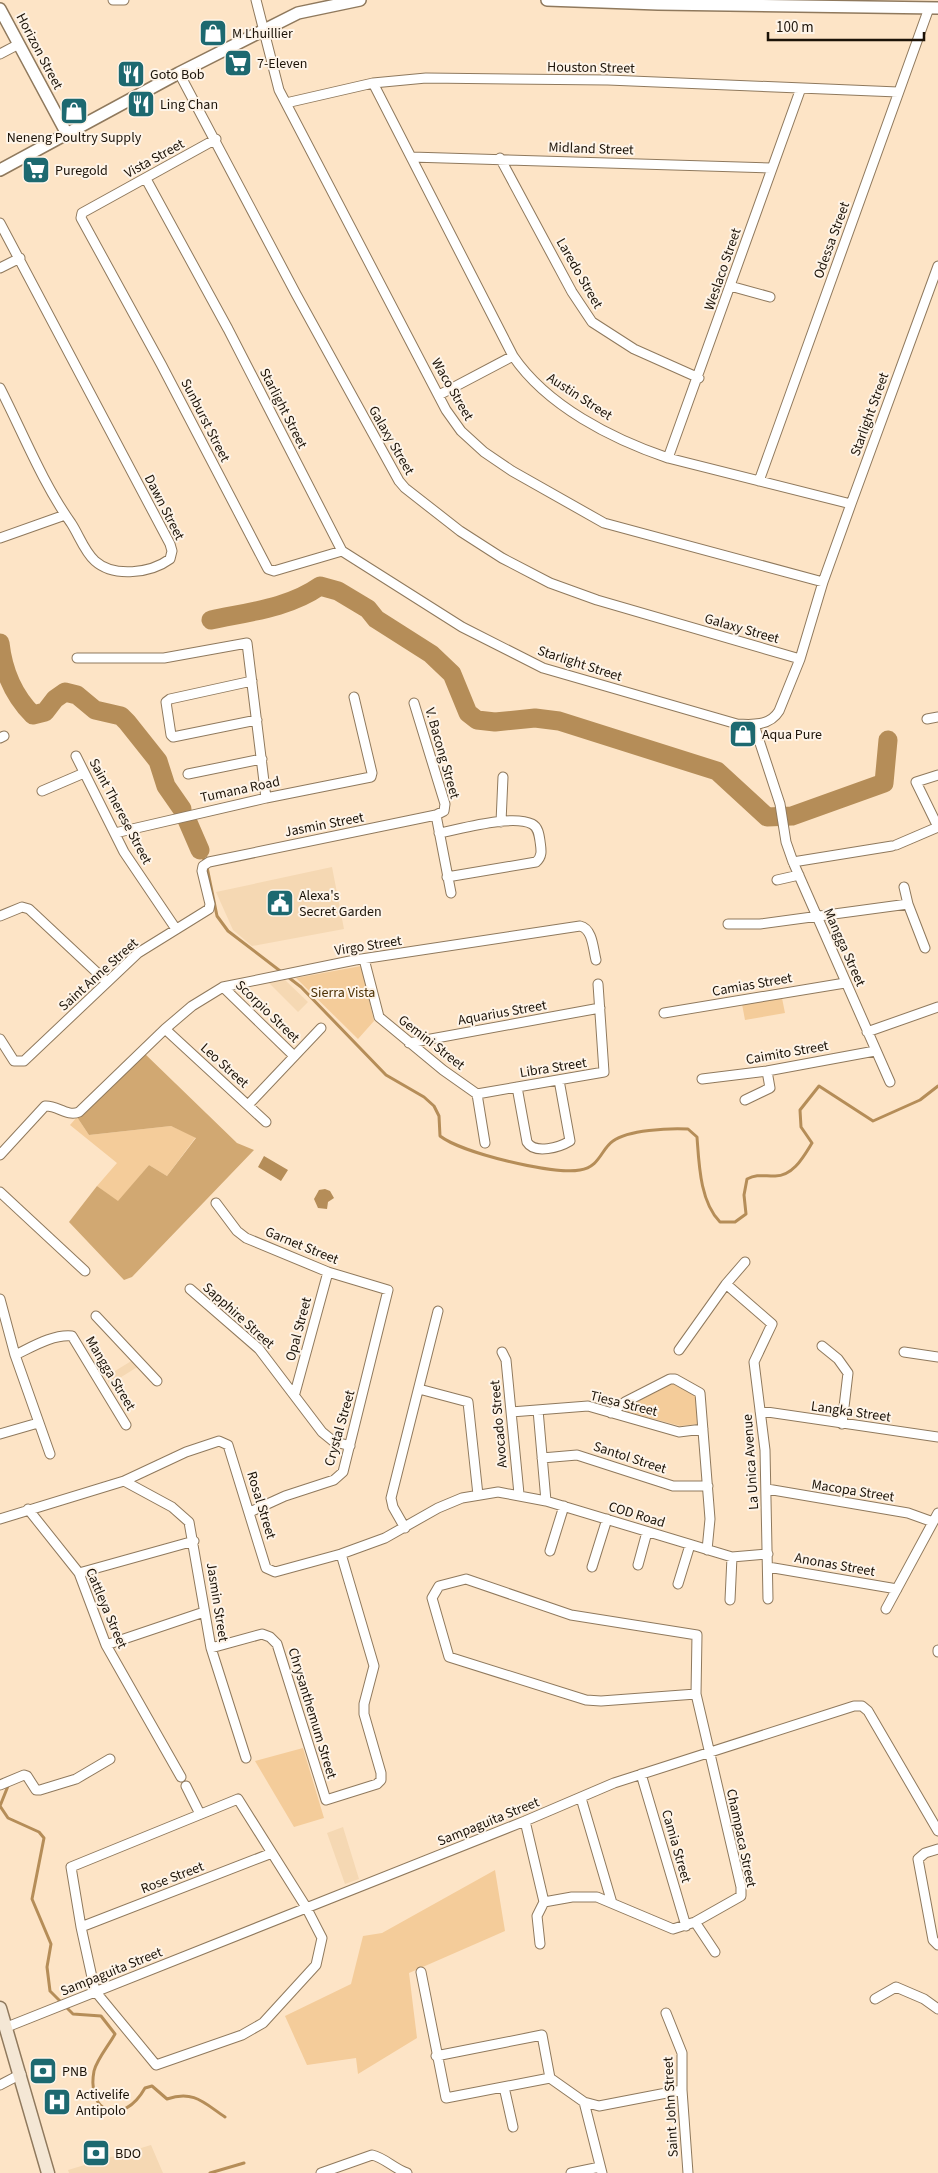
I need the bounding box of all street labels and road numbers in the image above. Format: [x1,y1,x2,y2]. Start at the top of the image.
street label: Horizon Street [11,10,68,93]
street label: Houston Street [547,57,635,79]
street label: Vista Street [121,134,188,184]
street label: Midland Street [548,138,634,160]
street label: Odessa Street [809,199,855,282]
street label: Weslaco Street [699,225,746,313]
street label: Laredo Street [551,234,608,313]
street label: Waco Street [426,354,478,425]
street label: Starlight Street [254,365,312,452]
street label: Austin Street [543,368,616,426]
street label: Starlight Street [846,369,894,459]
street label: Sunburst Street [176,375,235,466]
street label: Galaxy Street [363,402,419,479]
street label: Dawn Street [139,471,189,544]
street label: Galaxy Street [702,609,782,649]
street label: Starlight Street [535,641,625,687]
street label: V. Bacong Street [419,705,465,802]
street label: Saint Therese Street [84,755,157,868]
street label: Tumana Road [199,772,282,808]
street label: Jasmin Street [283,807,366,842]
street label: Mangga Street [818,905,870,990]
street label: Virgo Street [333,931,403,961]
street label: Saint Anne Street [54,933,143,1016]
street label: Camias Street [711,968,794,1002]
street label: Scorpio Street [231,976,304,1048]
street label: Aquarius Street [456,995,548,1031]
street label: Gemini Street [394,1010,469,1075]
street label: Caimito Street [744,1036,830,1070]
street label: Leo Street [196,1039,253,1093]
street label: Libra Street [518,1053,588,1083]
street label: Garnet Street [262,1222,342,1270]
street label: Sapphire Street [198,1278,279,1354]
street label: Opal Street [281,1295,317,1363]
street label: Mangga Street [80,1332,140,1415]
street label: Avocado Street [485,1379,513,1469]
street label: Tiesa Street [588,1386,660,1422]
street label: Crystal Street [320,1388,360,1469]
street label: Langka Street [810,1397,892,1428]
street label: La Unica Avenue [738,1413,764,1511]
street label: Santol Street [591,1437,669,1479]
street label: Rosal Street [241,1469,281,1542]
street label: Macopa Street [810,1475,896,1507]
street label: COD Road [606,1497,668,1533]
street label: Anonas Street [793,1548,877,1582]
street label: Jasmin Street [201,1561,233,1644]
street label: Cattleya Street [80,1565,132,1652]
street label: Chrysanthemum Street [283,1645,342,1781]
street label: Champaca Street [721,1787,761,1889]
street label: Sampaguita Street [434,1792,543,1851]
street label: Camia Street [656,1807,696,1885]
street label: Rose Street [138,1857,207,1899]
street label: Sampaguita Street [57,1942,166,2001]
street label: Saint John Street [658,2056,684,2158]

